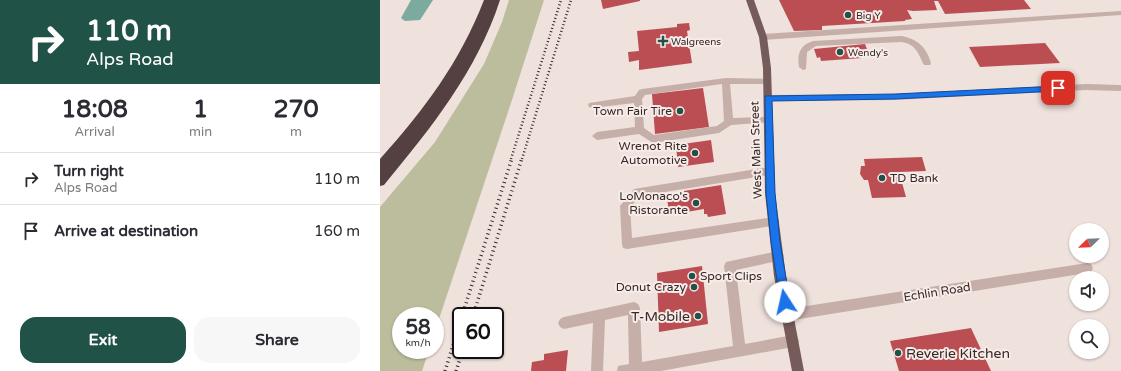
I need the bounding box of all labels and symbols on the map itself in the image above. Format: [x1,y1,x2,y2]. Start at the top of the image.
marker: Big Y [843,10,853,20]
place label: Big Y [856,10,881,22]
marker: Walgreens [658,36,668,46]
place label: Walgreens [671,36,721,48]
marker: Wendy's [835,47,845,57]
place label: Wendy's [848,47,888,59]
pin [1041,71,1075,105]
street label: West Main Street [747,100,765,199]
place label: Town Fair Tire [593,104,672,118]
marker: Town Fair Tire [675,106,685,116]
place label: Wrenot Rite Automotive [619,139,687,167]
marker: Wrenot Rite Automotive [690,148,700,158]
place label: TD Bank [890,171,939,185]
marker: TD Bank [877,173,887,183]
place label: LoMonaco's Ristorante [619,189,688,217]
marker: LoMonaco's Ristorante [691,198,701,208]
north arrow [1069,223,1109,263]
place label: Sport Clips [700,269,762,283]
marker: Sport Clips [687,271,697,281]
place label: Donut Crazy [616,280,687,294]
street label: Echlin Road [902,280,972,304]
position arrow [764,281,806,323]
marker: Donut Crazy [689,282,699,292]
speed limit sign: 60 [452,307,504,359]
place label: T-Mobile [631,308,690,325]
marker: T-Mobile [693,311,703,321]
place label: Reverie Kitchen [906,345,1010,362]
marker: Reverie Kitchen [893,348,903,358]

